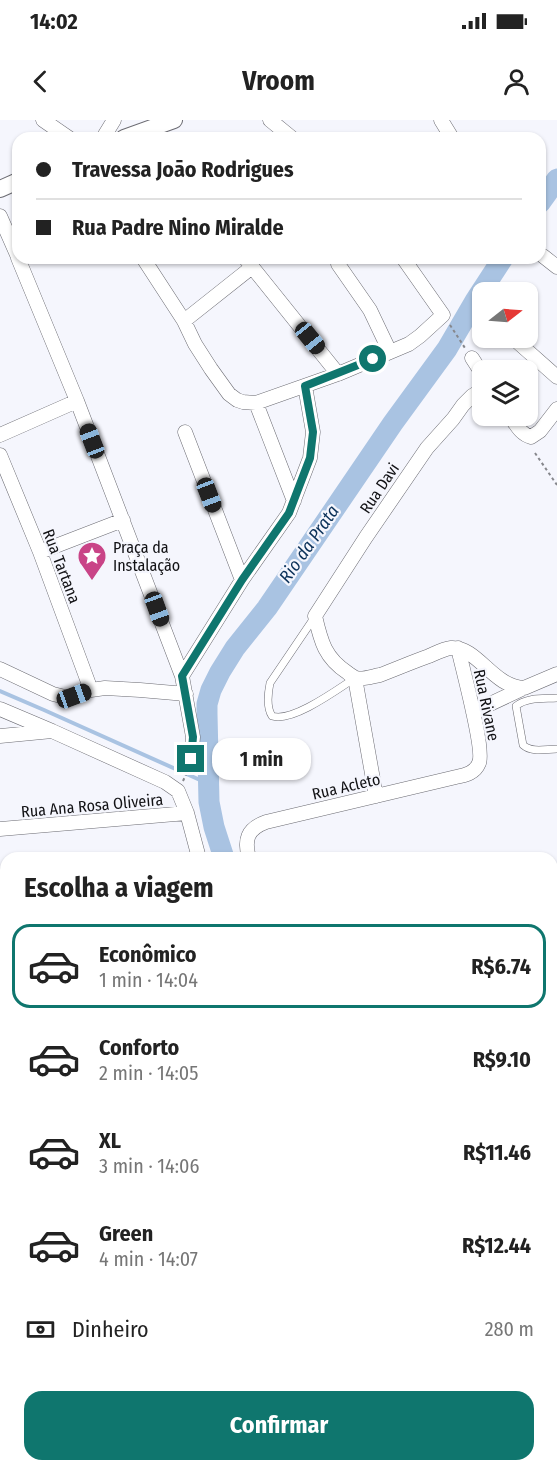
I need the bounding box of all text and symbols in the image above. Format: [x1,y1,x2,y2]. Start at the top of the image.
text: 14:02 [30,8,78,35]
icon: back [24,65,57,98]
text: Vroom [242,65,315,97]
icon: person [500,65,533,98]
text: Travessa Joāo Rodrigues [72,156,294,183]
text: Rua Padre Nino Miralde [72,214,284,241]
north arrow [472,282,538,348]
map controls [472,282,538,426]
car [292,318,328,358]
route start [359,345,386,372]
button: layers [472,360,538,426]
car [77,421,107,461]
street label: Rua Davi [356,460,403,517]
car [194,475,224,515]
water label: Rio da Prata [274,501,344,587]
street label: Rua Tartana [39,526,84,606]
place label: Praça da Instalação [113,538,180,575]
place icon: Praça da Instalação [76,540,108,582]
car [142,589,172,629]
street label: Rua Rivane [470,668,503,743]
car [54,681,94,711]
callout: 1 min [212,738,311,780]
route end [177,745,204,772]
text: 1 min [240,747,283,771]
street label: Rua Acleto [310,769,382,804]
street label: Rua Ana Rosa Oliveira [20,790,164,821]
text: Escolha a viagem [24,872,214,904]
icon: car [27,939,81,993]
text: Econômico [99,941,197,968]
text: R$6.74 [471,953,531,980]
text: 1 min · 14:04 [99,968,198,992]
icon: car [27,1032,81,1086]
text: Conforto [99,1034,179,1061]
text: R$9.10 [473,1046,531,1073]
text: 2 min · 14:05 [99,1061,198,1085]
icon: car [27,1125,81,1179]
text: XL [99,1127,121,1154]
text: R$11.46 [463,1139,531,1166]
text: 3 min · 14:06 [99,1154,199,1178]
icon: car [27,1218,81,1272]
text: Green [99,1220,153,1247]
text: R$12.44 [462,1232,531,1259]
text: 4 min · 14:07 [99,1247,198,1271]
icon: cash [24,1313,57,1346]
text: Dinheiro [72,1316,149,1343]
text: 280 m [485,1317,534,1341]
button: Confirmar [24,1391,534,1460]

